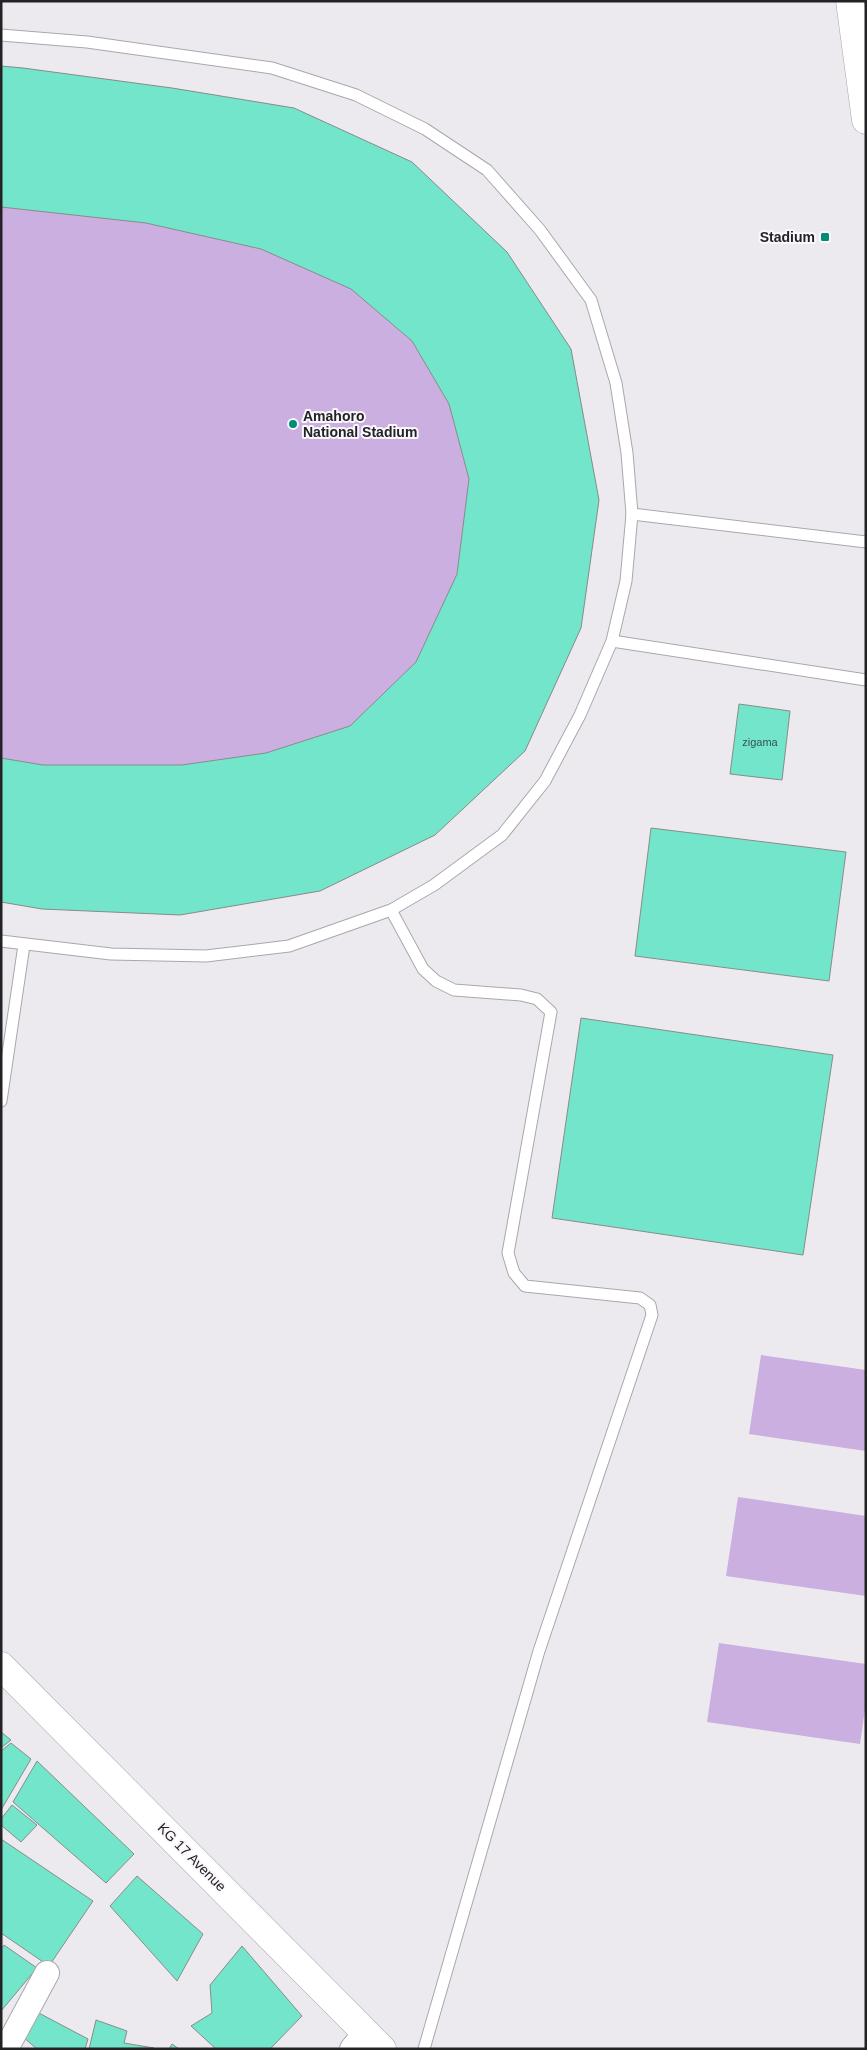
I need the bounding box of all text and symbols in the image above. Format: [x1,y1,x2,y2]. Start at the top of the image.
place label: Stadium [760,229,815,245]
marker: Stadium [819,231,831,243]
place label: Amahoro National Stadium [303,408,417,440]
marker: Amahoro National Stadium [287,418,299,430]
house number: zigama [742,736,779,748]
street label: KG 17 Avenue [155,1820,230,1895]

